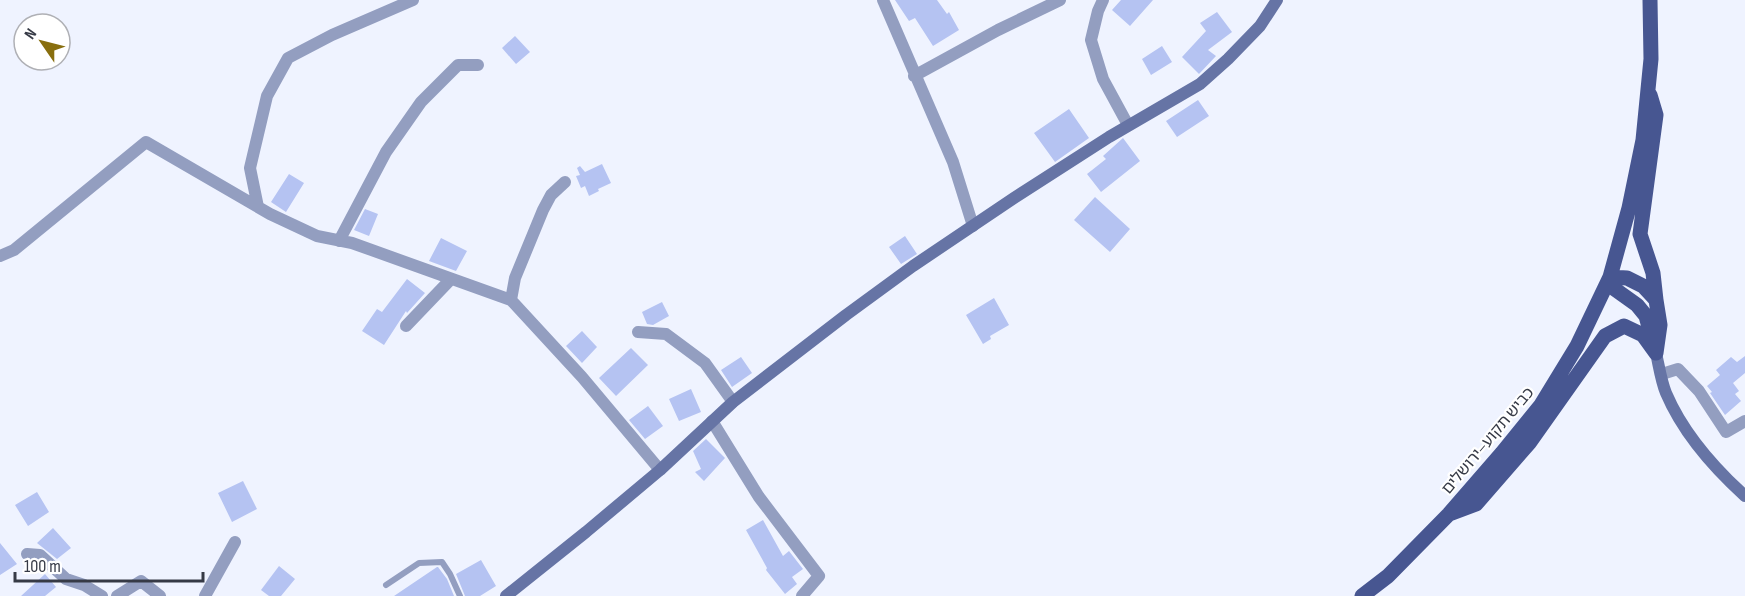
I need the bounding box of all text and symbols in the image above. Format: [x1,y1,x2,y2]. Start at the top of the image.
north arrow [12,12,72,72]
text: N [21,25,41,43]
street label: כביש תקוע–ירושלים [1438,384,1538,498]
scale bar [15,545,202,583]
text: 100 m [24,556,61,577]

